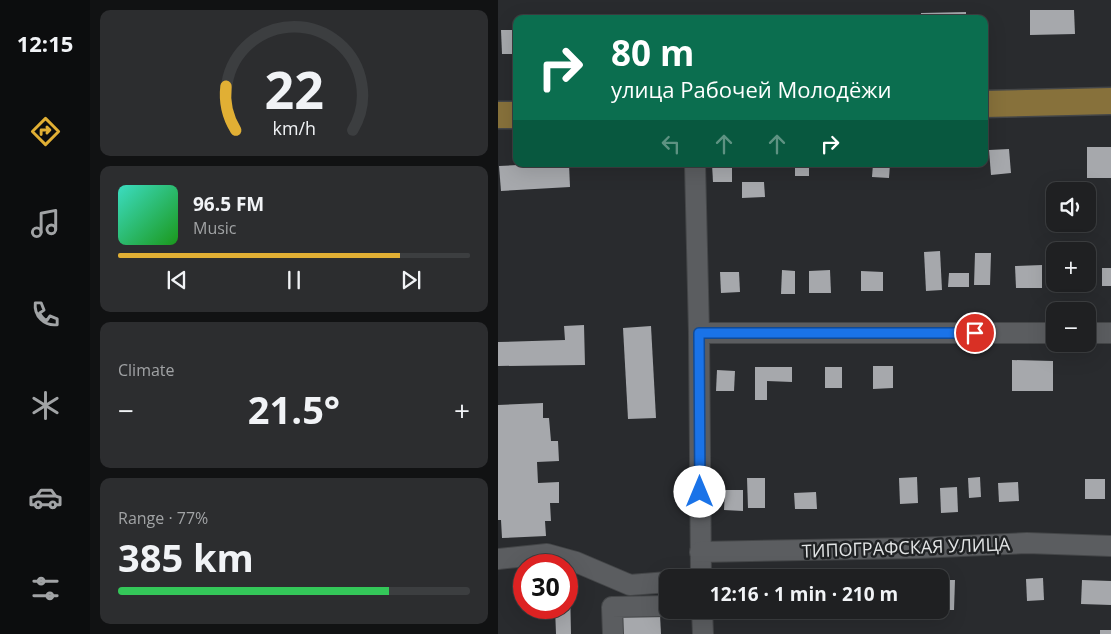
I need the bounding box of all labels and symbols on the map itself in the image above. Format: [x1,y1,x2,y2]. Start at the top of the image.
pin [954,312,996,354]
position arrow [673,465,725,517]
street label: ТИПОГРАФСКАЯ УЛИЦА [801,531,1011,563]
speed limit sign: 30 [513,554,578,619]

